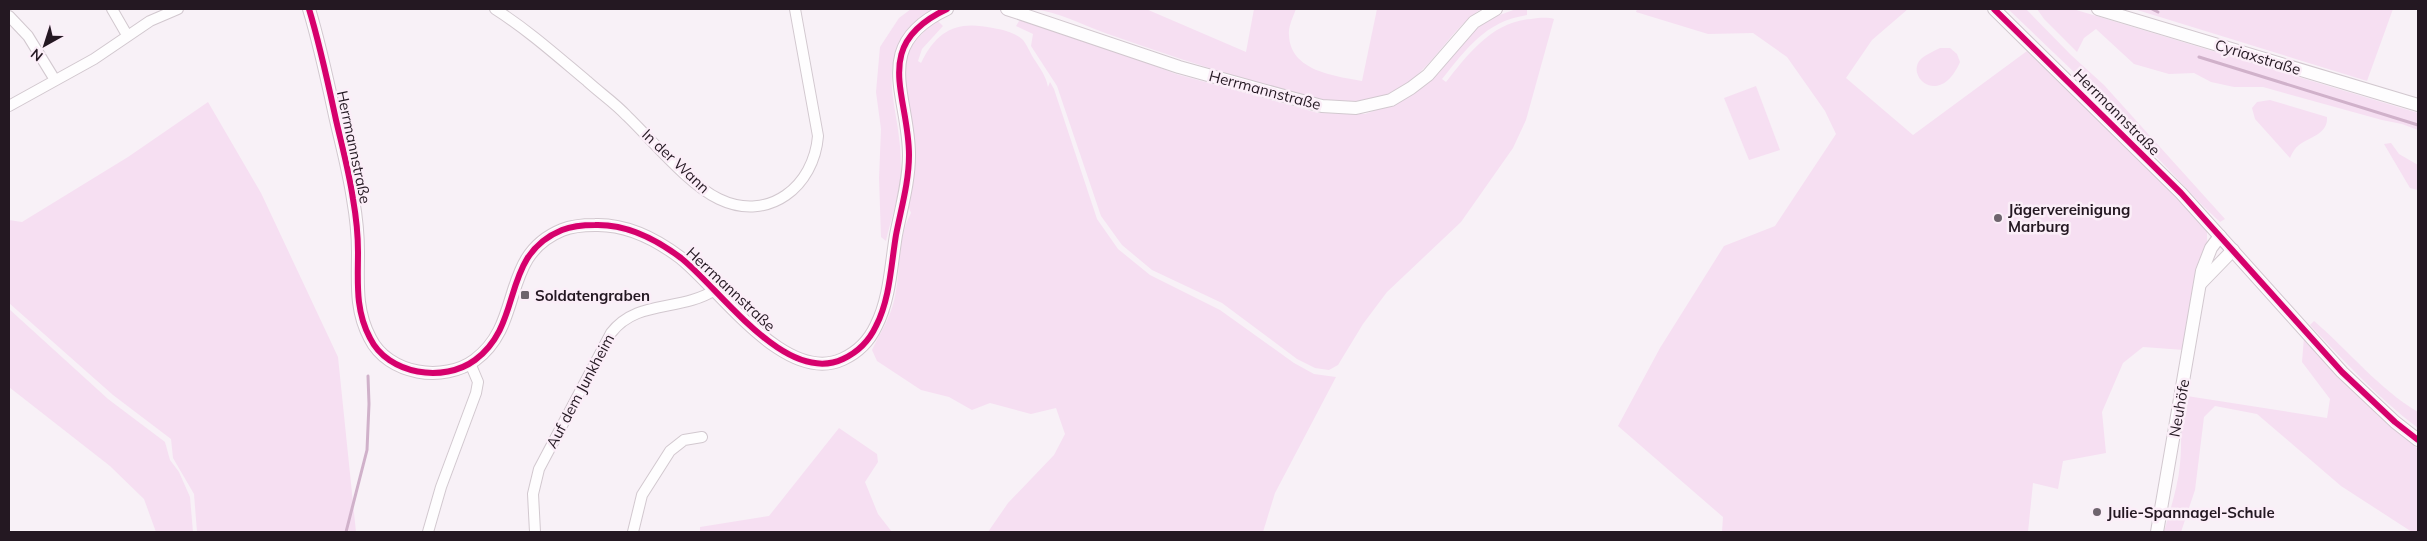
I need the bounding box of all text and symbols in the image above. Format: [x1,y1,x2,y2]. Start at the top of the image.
north arrow [20,20,70,70]
street label: Cyriaxstraße [2213,35,2303,79]
text: N [27,45,47,65]
street label: Herrmannstraße [2070,65,2164,159]
street label: Herrmannstraße [1207,66,1323,114]
street label: Herrmannstraße [333,89,375,205]
street label: In der Wann [638,125,714,197]
place label: Jägervereinigung Marburg [2008,200,2130,236]
marker: Jägervereinigung Marburg [1992,212,2004,224]
street label: Herrmannstraße [682,243,780,335]
place label: Soldatengraben [535,286,650,305]
marker: Soldatengraben [519,289,531,301]
street label: Auf dem Junkheim [542,331,618,451]
street label: Neuhöfe [2165,378,2193,438]
place label: Julie-Spannagel-Schule [2107,503,2275,522]
marker: Julie-Spannagel-Schule [2091,506,2103,518]

